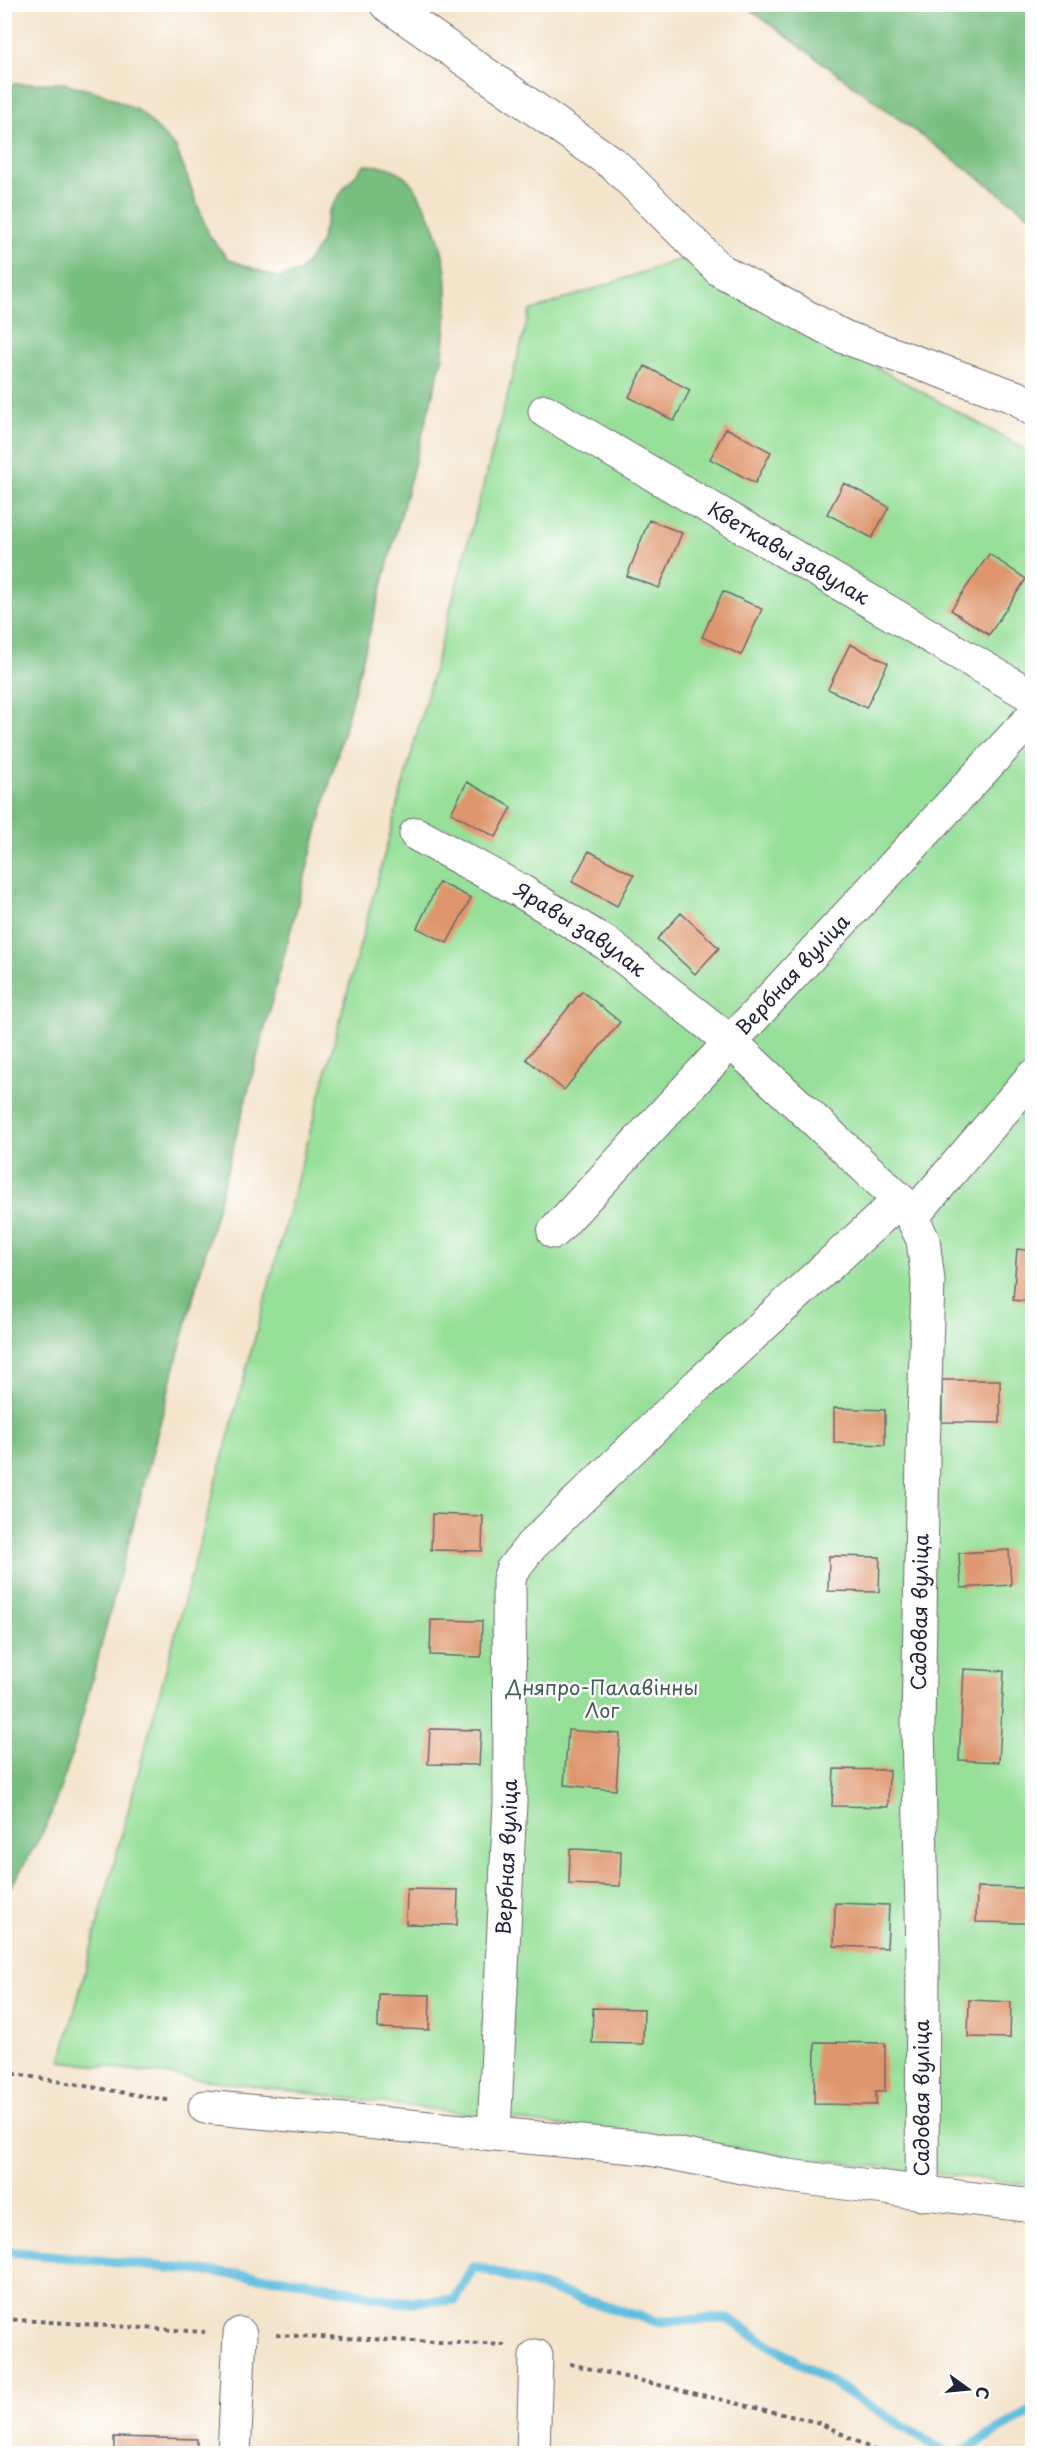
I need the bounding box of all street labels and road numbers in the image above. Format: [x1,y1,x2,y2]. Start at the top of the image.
street label: Кветкавы завулак [703,494,875,612]
street label: Яравы завулак [508,874,653,984]
street label: Вербная вуліца [728,906,857,1041]
street label: Садовая вуліца [903,1533,935,1691]
street label: Вербная вуліца [488,1779,524,1936]
street label: Садовая вуліца [906,2019,936,2176]

